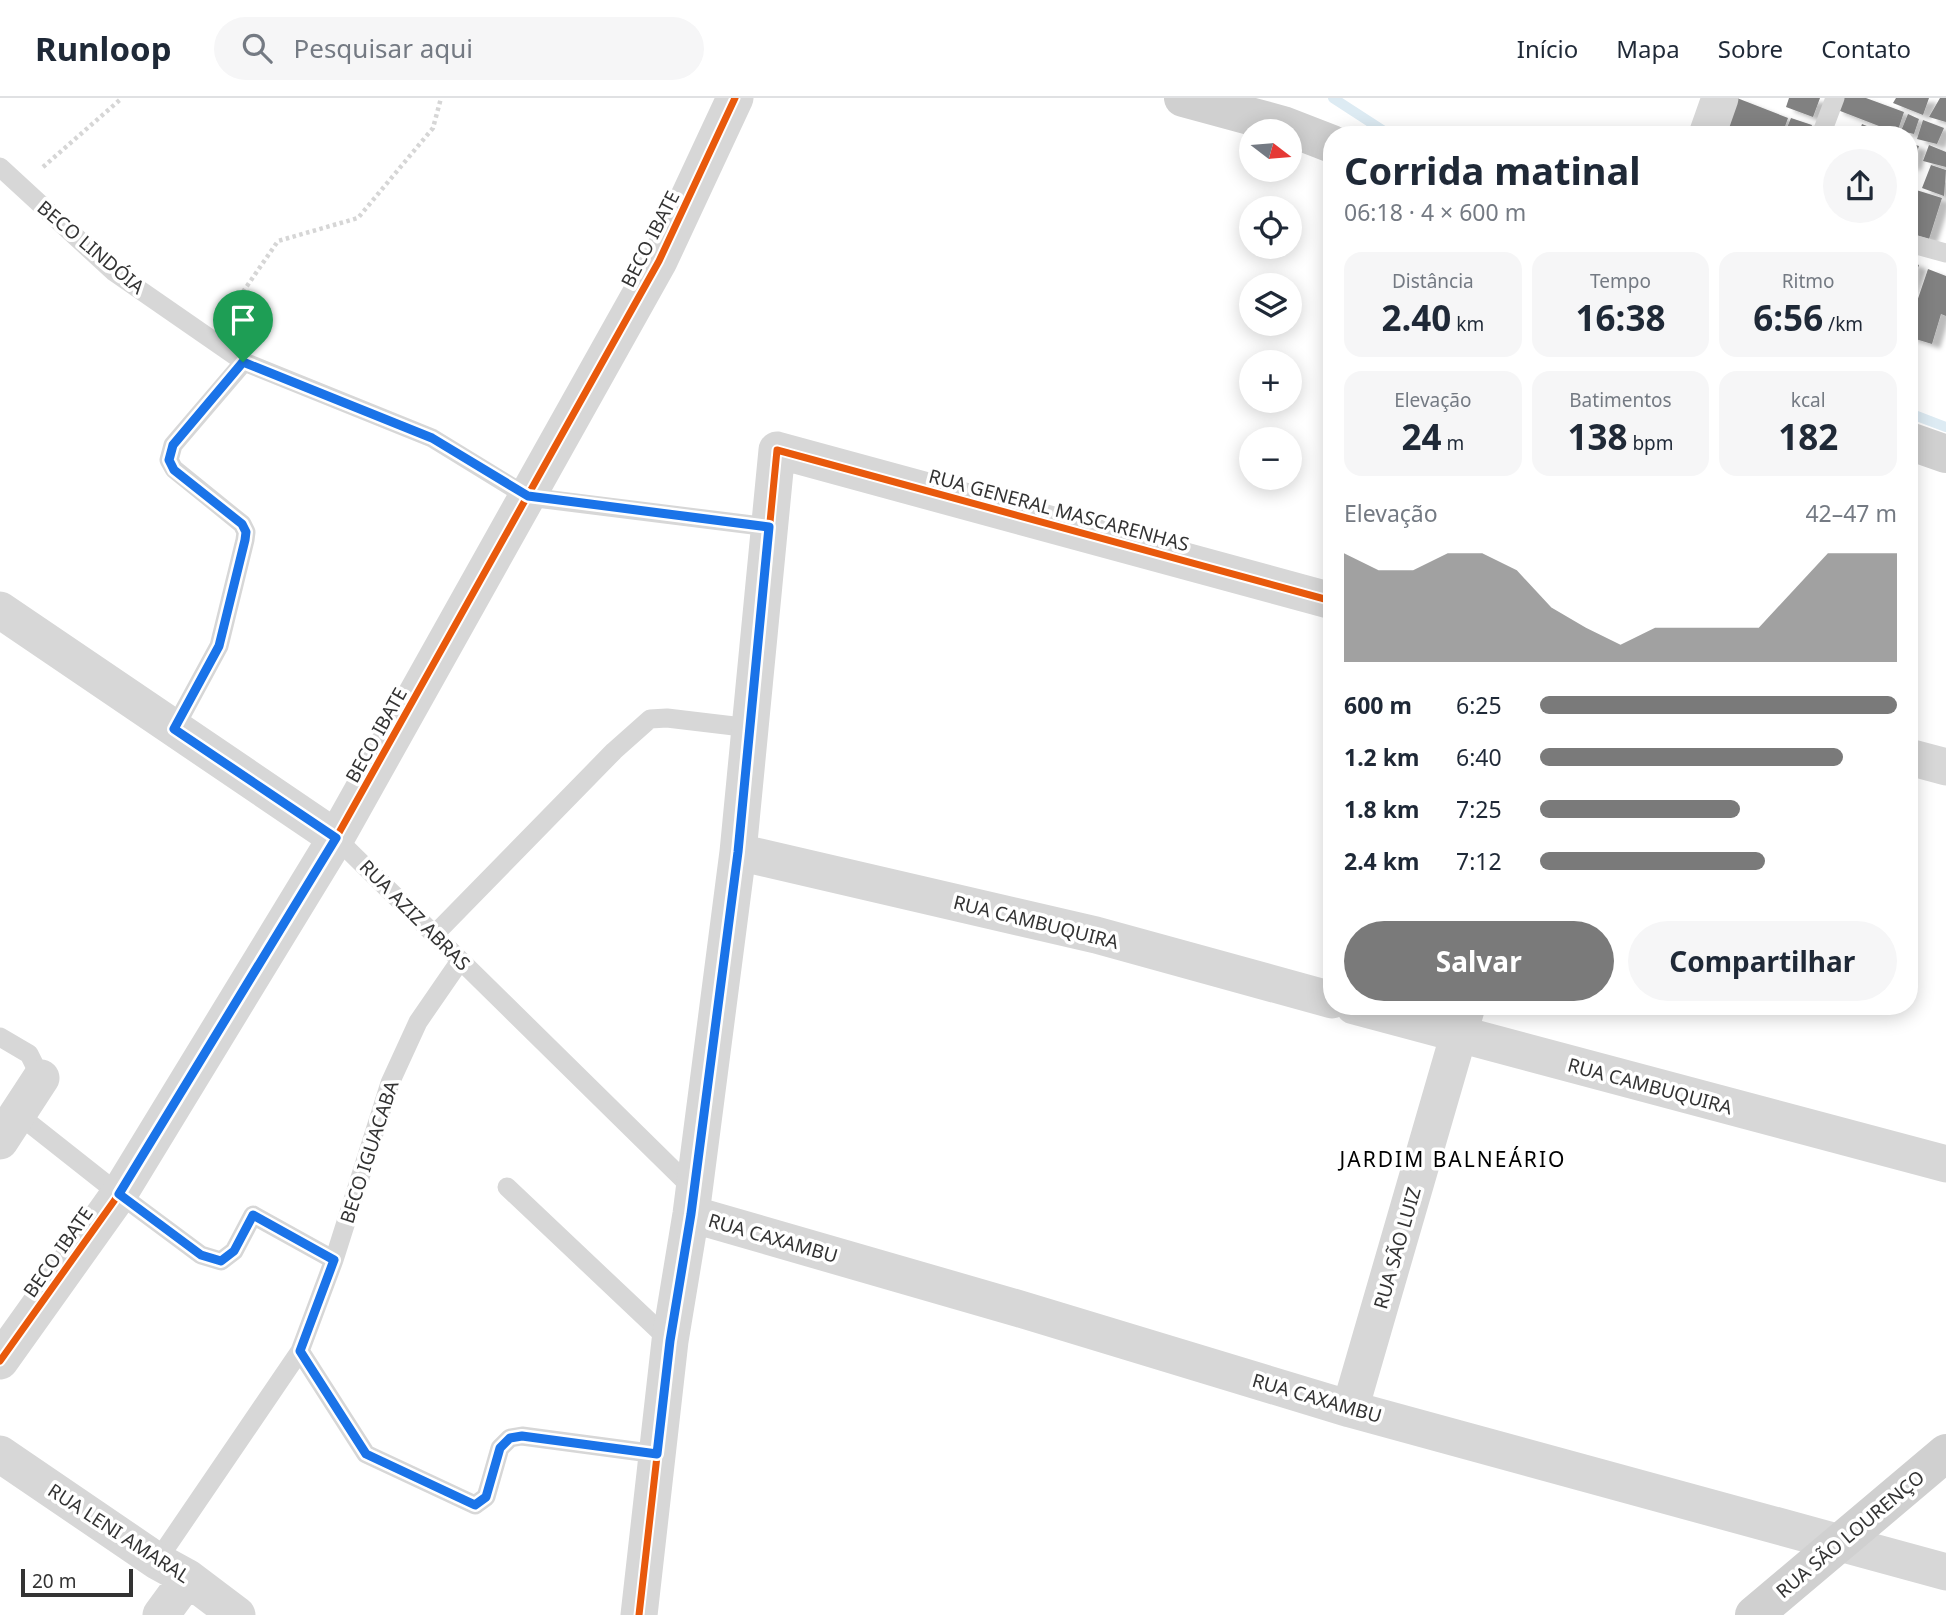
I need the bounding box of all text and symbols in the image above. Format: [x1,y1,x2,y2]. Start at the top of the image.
search box [214,17,704,80]
text: Runloop [35,26,172,71]
icon: search [238,29,276,67]
text: Pesquisar aqui [294,30,473,66]
text: Início [1517,32,1578,65]
text: Mapa [1616,32,1680,65]
text: Sobre [1718,32,1783,65]
text: Contato [1821,32,1911,65]
north arrow [1239,119,1302,182]
map controls [1239,119,1302,490]
text: Corrida matinal [1344,144,1641,196]
button: share [1823,149,1897,223]
street label: BECO IBATE [615,186,685,292]
street label: BECO LINDÓIA [32,194,151,300]
button: locate [1239,196,1302,259]
text: 06:18 · 4 × 600 m [1344,196,1526,228]
text: Distância [1392,268,1474,294]
text: Tempo [1590,268,1651,294]
text: Ritmo [1782,268,1835,294]
button: layers [1239,273,1302,336]
pin [213,290,273,362]
text: 2.40 [1381,294,1451,341]
text: 16:38 [1576,294,1665,341]
text: 6:56 [1753,294,1823,341]
icon: arrive [224,301,262,339]
text: km [1451,311,1484,337]
text: /km [1823,311,1863,337]
button: + [1239,350,1302,413]
text: Elevação [1394,387,1472,413]
text: Batimentos [1569,387,1672,413]
text: kcal [1791,387,1826,413]
text: 24 [1401,413,1441,460]
text: 138 [1567,413,1627,460]
text: 182 [1778,413,1838,460]
button: − [1239,427,1302,490]
text: m [1441,430,1464,456]
text: bpm [1627,430,1674,456]
street label: RUA GENERAL MASCARENHAS [926,463,1192,557]
text: Elevação [1344,497,1438,529]
text: 42–47 m [1805,497,1897,529]
street label: BECO IBATE [339,683,413,787]
text: 600 m [1344,689,1412,721]
text: 6:25 [1456,689,1502,721]
text: 1.2 km [1344,741,1419,773]
text: 6:40 [1456,741,1502,773]
text: 1.8 km [1344,793,1419,825]
text: 7:25 [1456,793,1502,825]
text: 2.4 km [1344,845,1419,877]
text: 7:12 [1456,845,1502,877]
street label: RUA AZIZ ABRAS [354,854,476,976]
street label: RUA CAMBUQUIRA [951,889,1122,955]
button: Salvar [1344,921,1614,1001]
button: Compartilhar [1628,921,1897,1001]
street label: RUA CAMBUQUIRA [1565,1052,1736,1121]
street label: BECO IGUACABA [334,1076,405,1227]
district label: JARDIM BALNEÁRIO [1338,1145,1566,1173]
street label: RUA SÃO LUIZ [1367,1184,1427,1312]
street label: BECO IBATE [17,1202,99,1302]
street label: RUA CAXAMBU [705,1207,841,1269]
street label: RUA CAXAMBU [1249,1367,1385,1429]
street label: RUA SÃO LOURENÇO [1770,1464,1930,1604]
street label: RUA LENI AMARAL [43,1477,195,1589]
scale bar [21,1566,133,1598]
text: 20 m [32,1568,76,1594]

